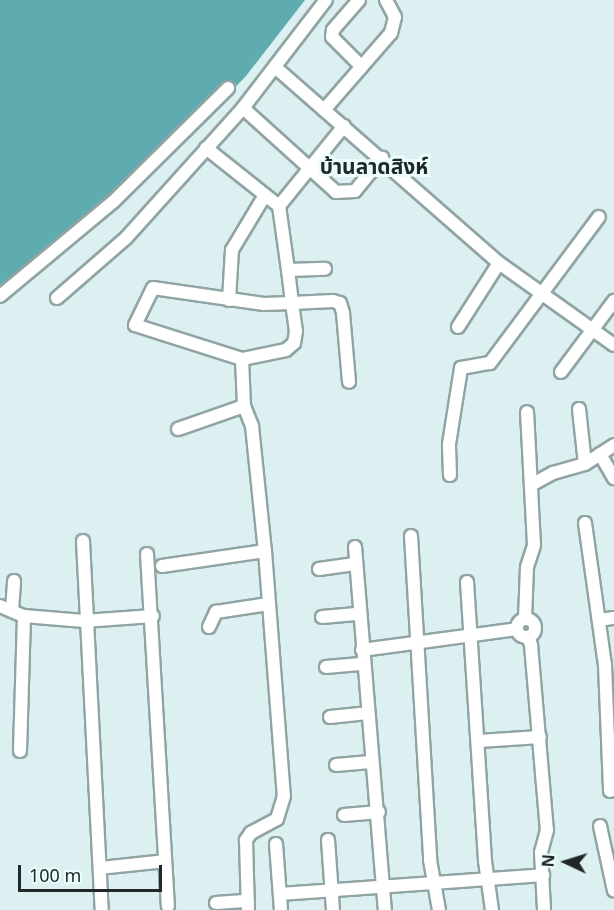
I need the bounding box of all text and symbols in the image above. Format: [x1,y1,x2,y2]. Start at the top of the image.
district label: บ้านลาดสิงห์ [320,153,428,179]
north arrow [536,832,596,892]
scale bar [21,853,165,891]
text: N [537,853,559,868]
text: 100 m [29,863,81,887]

